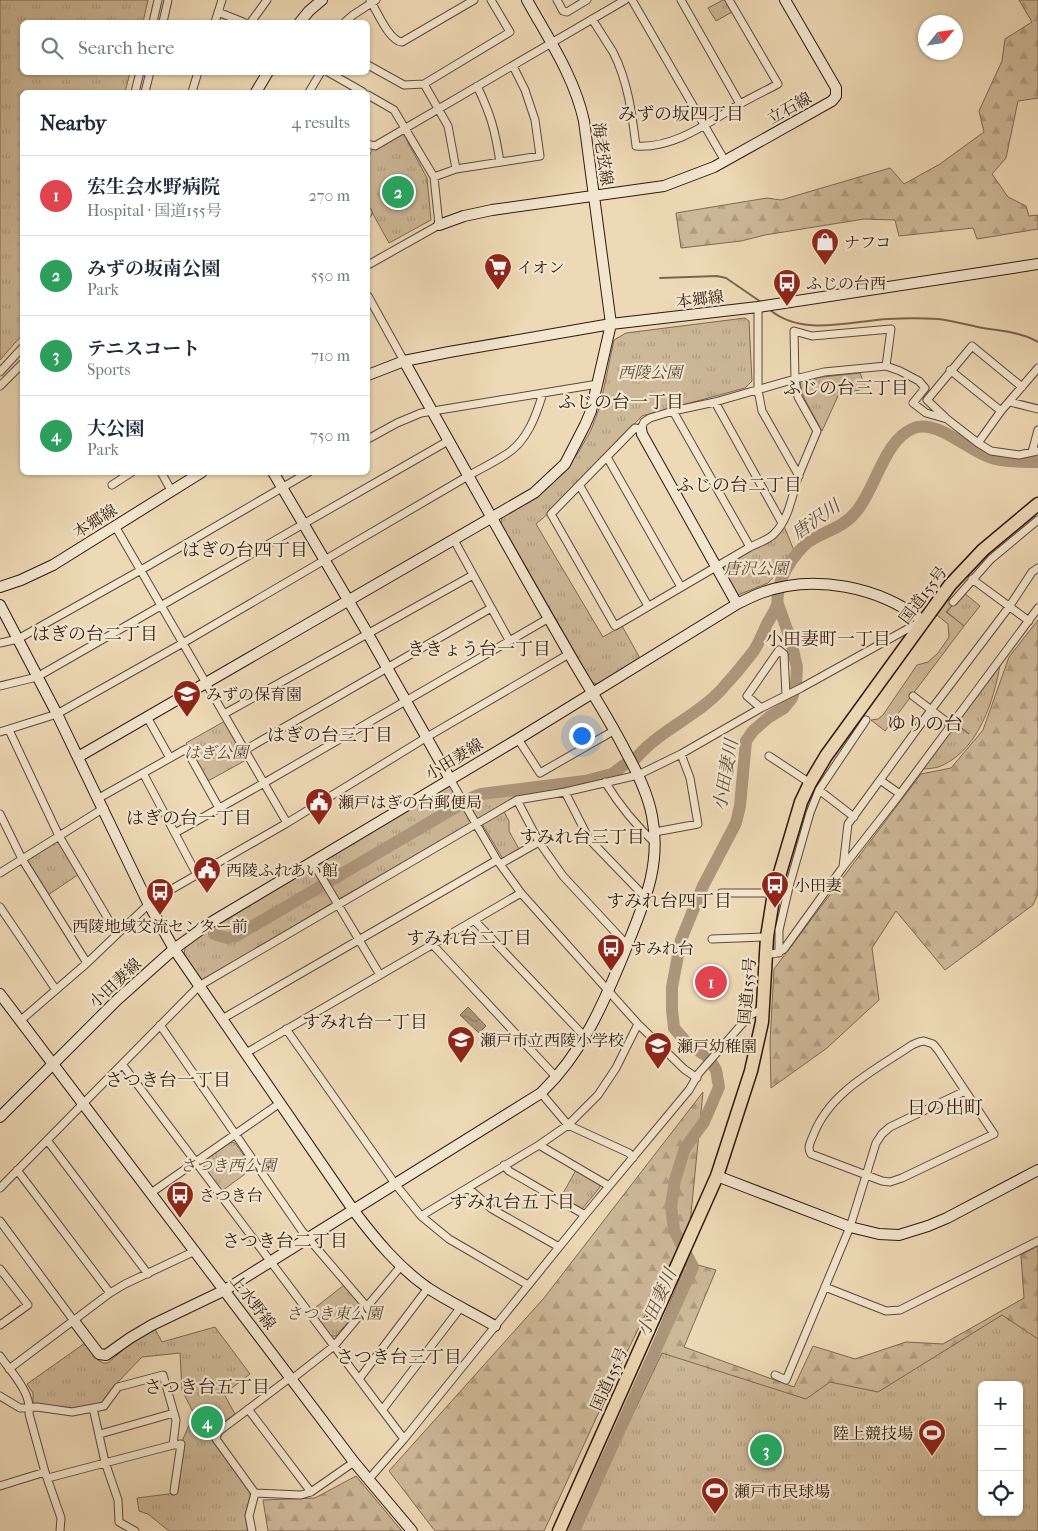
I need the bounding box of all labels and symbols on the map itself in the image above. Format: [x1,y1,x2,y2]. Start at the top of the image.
north arrow [918,15,963,60]
street label: 立石線 [763,88,815,128]
district label: みずの坂四丁目 [618,104,744,125]
street label: 海老弦線 [589,121,617,187]
pin: 2 [382,173,414,211]
shop icon: ナフコ [810,227,840,266]
place label: ナフコ [844,233,891,252]
supermarket icon: イオン [483,252,513,291]
place label: イオン [517,258,565,277]
bus stop icon: ふじの台西 [772,268,802,307]
place label: ふじの台西 [806,274,886,293]
street label: 本郷線 [675,287,725,311]
park label: 西陵公園 [618,363,685,382]
district label: ふじの台三丁目 [783,378,909,399]
district label: ふじの台一丁目 [558,392,684,413]
district label: ふじの台二丁目 [676,475,802,496]
water label: 唐沢川 [788,495,846,544]
street label: 本郷線 [70,500,120,542]
district label: はぎの台四丁目 [182,540,308,561]
park label: 唐沢公園 [724,559,791,578]
street label: 国道155号 [895,562,951,628]
district label: はぎの台二丁目 [32,624,158,645]
district label: 小田妻町一丁目 [765,629,891,650]
district label: ききょう台一丁目 [407,639,551,660]
school or university icon: みずの保育園 [172,679,202,718]
place label: みずの保育園 [206,685,302,704]
district label: ゆりの台 [887,713,963,735]
your location [569,723,595,749]
district label: はぎの台三丁目 [267,725,393,746]
street label: 小田妻線 [422,734,486,784]
water label: 小田妻川 [709,736,743,812]
park label: はぎ公園 [184,743,251,762]
public building icon: 瀬戸はぎの台郵便局 [304,787,334,826]
place label: 瀬戸はぎの台郵便局 [338,793,482,812]
district label: はぎの台一丁目 [126,808,252,829]
district label: すみれ台三丁目 [519,827,645,848]
public building icon: 西陵ふれあい館 [192,855,222,894]
place label: 西陵ふれあい館 [226,861,338,880]
bus stop icon: 小田妻 [760,870,790,909]
place label: 小田妻 [794,876,842,895]
bus stop icon: 西陵地域交流センター前 [145,877,175,916]
district label: すみれ台四丁目 [606,891,732,912]
place label: 西陵地域交流センター前 [72,917,248,936]
district label: すみれ台二丁目 [406,928,532,949]
bus stop icon: すみれ台 [596,933,626,972]
place label: すみれ台 [630,939,694,958]
street label: 小田妻線 [85,954,145,1012]
street label: 国道155号 [735,957,759,1025]
pin: 1 [695,963,727,1001]
district label: すみれ台一丁目 [302,1012,428,1033]
school or university icon: 瀬戸市立西陵小学校 [446,1025,476,1064]
place label: 瀬戸市立西陵小学校 [480,1031,624,1050]
school or university icon: 瀬戸幼稚園 [643,1031,673,1070]
place label: 瀬戸幼稚園 [677,1037,757,1056]
district label: さつき台一丁目 [105,1070,231,1091]
district label: 日の出町 [907,1097,983,1119]
park label: さつき西公園 [180,1156,279,1175]
bus stop icon: さつき台 [165,1180,195,1219]
place label: さつき台 [199,1186,263,1205]
district label: すみれ台五丁目 [449,1192,575,1213]
district label: さつき台二丁目 [222,1231,348,1252]
water label: 小田妻川 [633,1264,682,1340]
street label: 上水野線 [226,1271,280,1333]
park label: さつき東公園 [286,1304,385,1323]
street label: 国道155号 [587,1344,631,1414]
district label: さつき台三丁目 [336,1347,462,1368]
district label: さつき台五丁目 [144,1377,270,1398]
pin: 4 [191,1403,223,1441]
sports icon: 陸上競技場 [917,1418,947,1457]
place label: 陸上競技場 [833,1424,913,1443]
pin: 3 [750,1431,782,1469]
sports icon: 瀬戸市民球場 [700,1476,730,1515]
place label: 瀬戸市民球場 [734,1482,830,1501]

